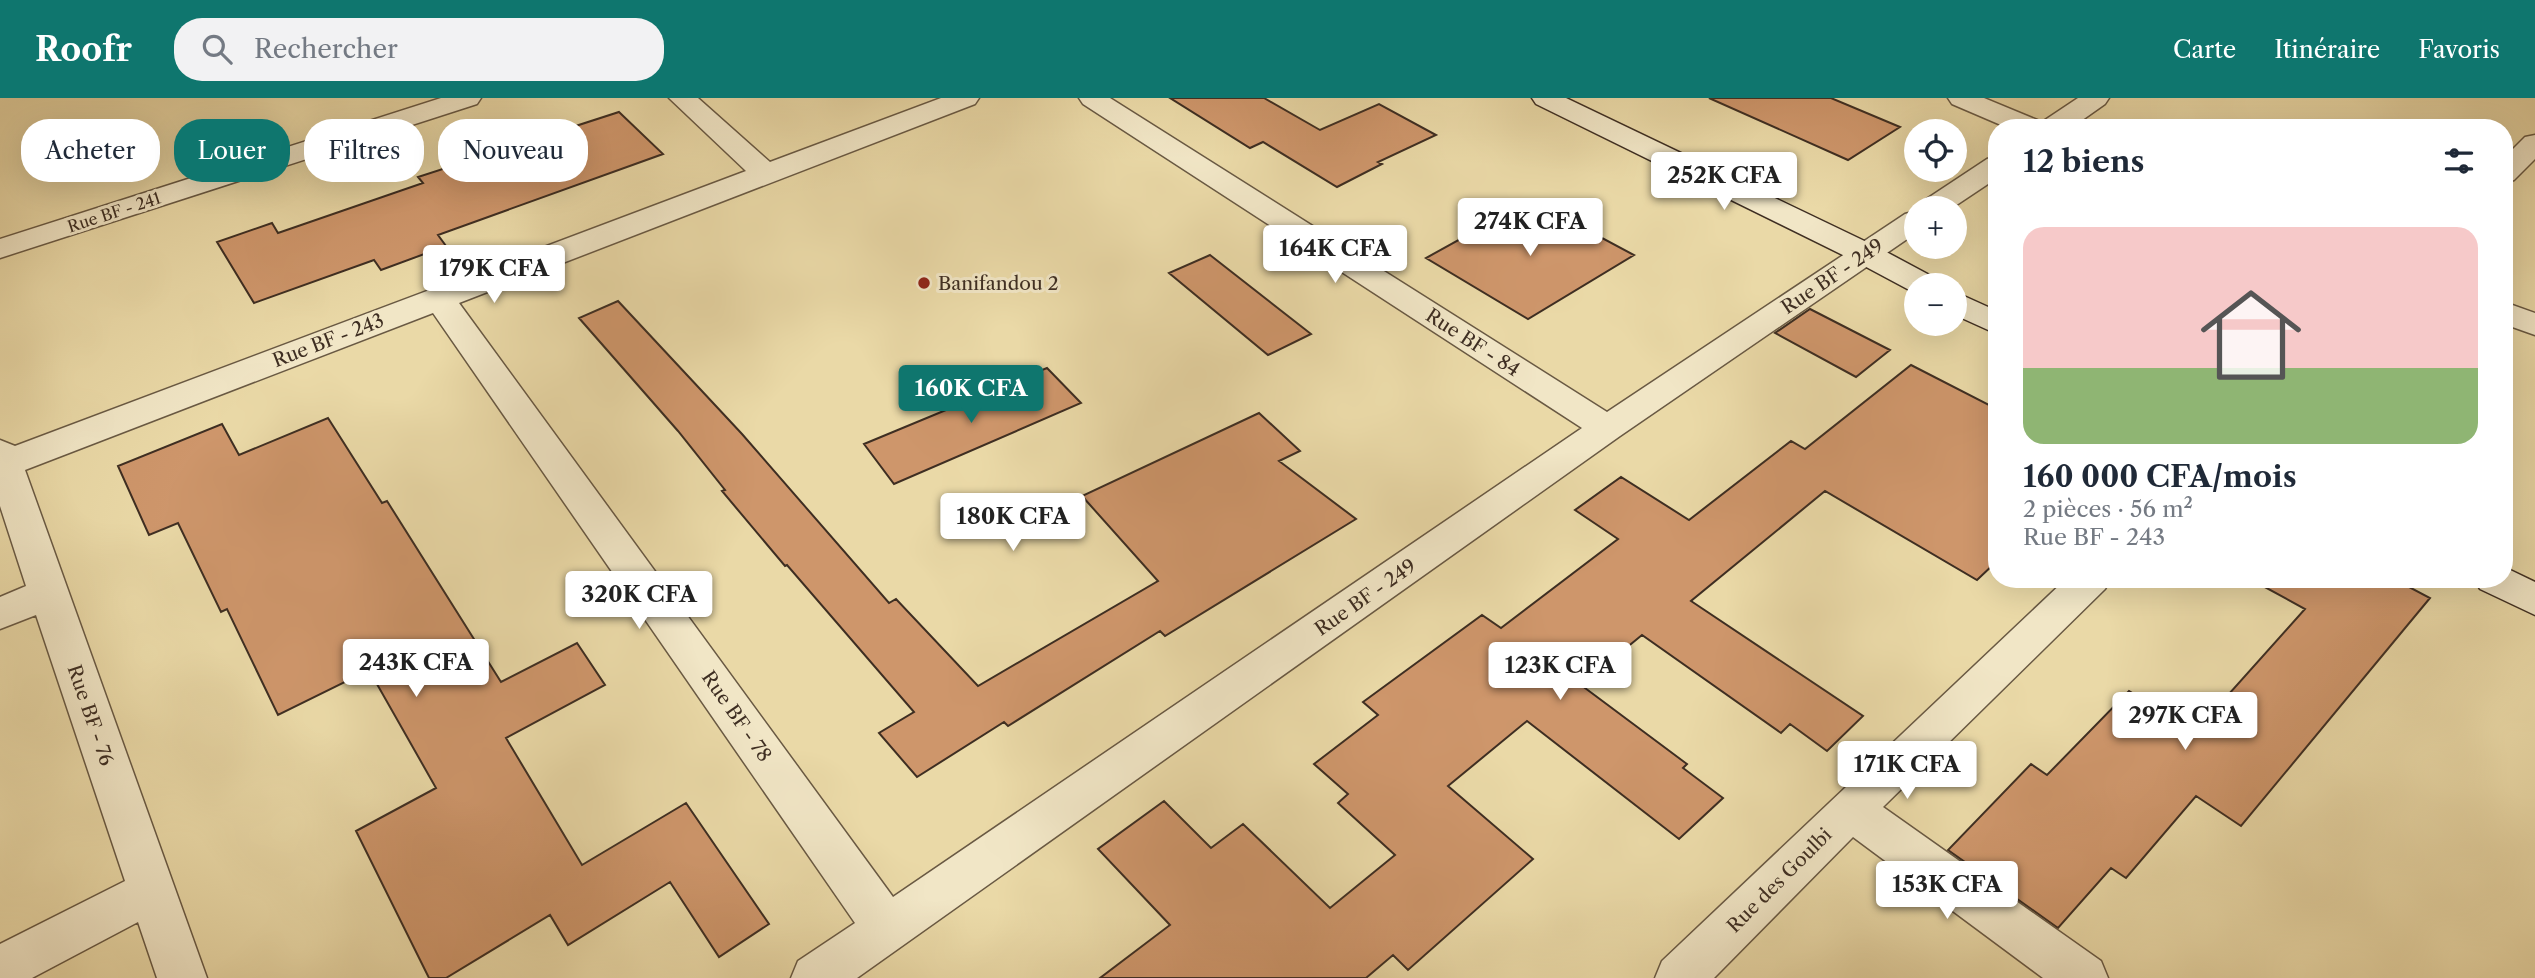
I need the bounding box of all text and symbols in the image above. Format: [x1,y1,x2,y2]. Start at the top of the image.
search box [174,18,664,81]
text: Roofr [35,29,132,70]
icon: search [198,30,236,68]
text: Rechercher [254,33,398,65]
text: Carte [2173,35,2236,64]
text: Itinéraire [2274,35,2380,64]
text: Favoris [2418,35,2500,64]
chip: Acheter [21,119,160,182]
chip: Louer [174,119,290,182]
chip: Filtres [304,119,424,182]
chip: Nouveau [438,119,588,182]
map controls [1904,119,1967,336]
button: locate [1904,119,1967,182]
icon: filters [2440,142,2478,180]
text: 12 biens [2023,143,2144,180]
pin: 252K CFA [1652,152,1796,212]
text: 252K CFA [1667,161,1781,189]
street label: Rue BF - 241 [65,187,163,236]
button: + [1904,196,1967,259]
pin: 274K CFA [1458,198,1602,258]
text: 274K CFA [1474,207,1586,235]
pin: 164K CFA [1263,226,1407,285]
text: 164K CFA [1279,234,1391,262]
street label: Rue BF - 249 [1777,234,1888,319]
pin: 179K CFA [422,246,566,305]
text: 179K CFA [439,254,549,282]
place label: Banifandou 2 [938,272,1059,295]
icon: home [2188,272,2314,398]
button: − [1904,273,1967,336]
marker: Banifandou 2 [916,275,932,291]
street label: Rue BF - 84 [1421,304,1524,381]
street label: Rue BF - 243 [269,309,387,372]
pin: 160K CFA [899,366,1043,425]
text: 160K CFA [915,374,1027,402]
text: 160 000 CFA/mois [2023,458,2297,495]
pin: 180K CFA [941,494,1085,553]
text: 2 pièces · 56 m² [2023,495,2193,523]
text: 180K CFA [956,502,1070,530]
text: Rue BF - 243 [2023,523,2165,551]
street label: Rue BF - 249 [1310,554,1420,641]
pin: 320K CFA [567,572,711,631]
text: 320K CFA [581,580,697,608]
pin: 243K CFA [344,640,488,699]
pin: 123K CFA [1488,642,1632,702]
text: 243K CFA [359,648,473,676]
text: 123K CFA [1504,651,1616,679]
street label: Rue BF - 76 [63,662,119,769]
street label: Rue BF - 78 [697,666,776,766]
pin: 297K CFA [2113,692,2257,752]
text: 297K CFA [2128,701,2242,729]
pin: 171K CFA [1835,742,1979,801]
text: 171K CFA [1854,750,1960,778]
street label: Rue des Goulbi [1722,823,1837,937]
pin: 153K CFA [1875,862,2019,921]
text: 153K CFA [1892,870,2002,898]

